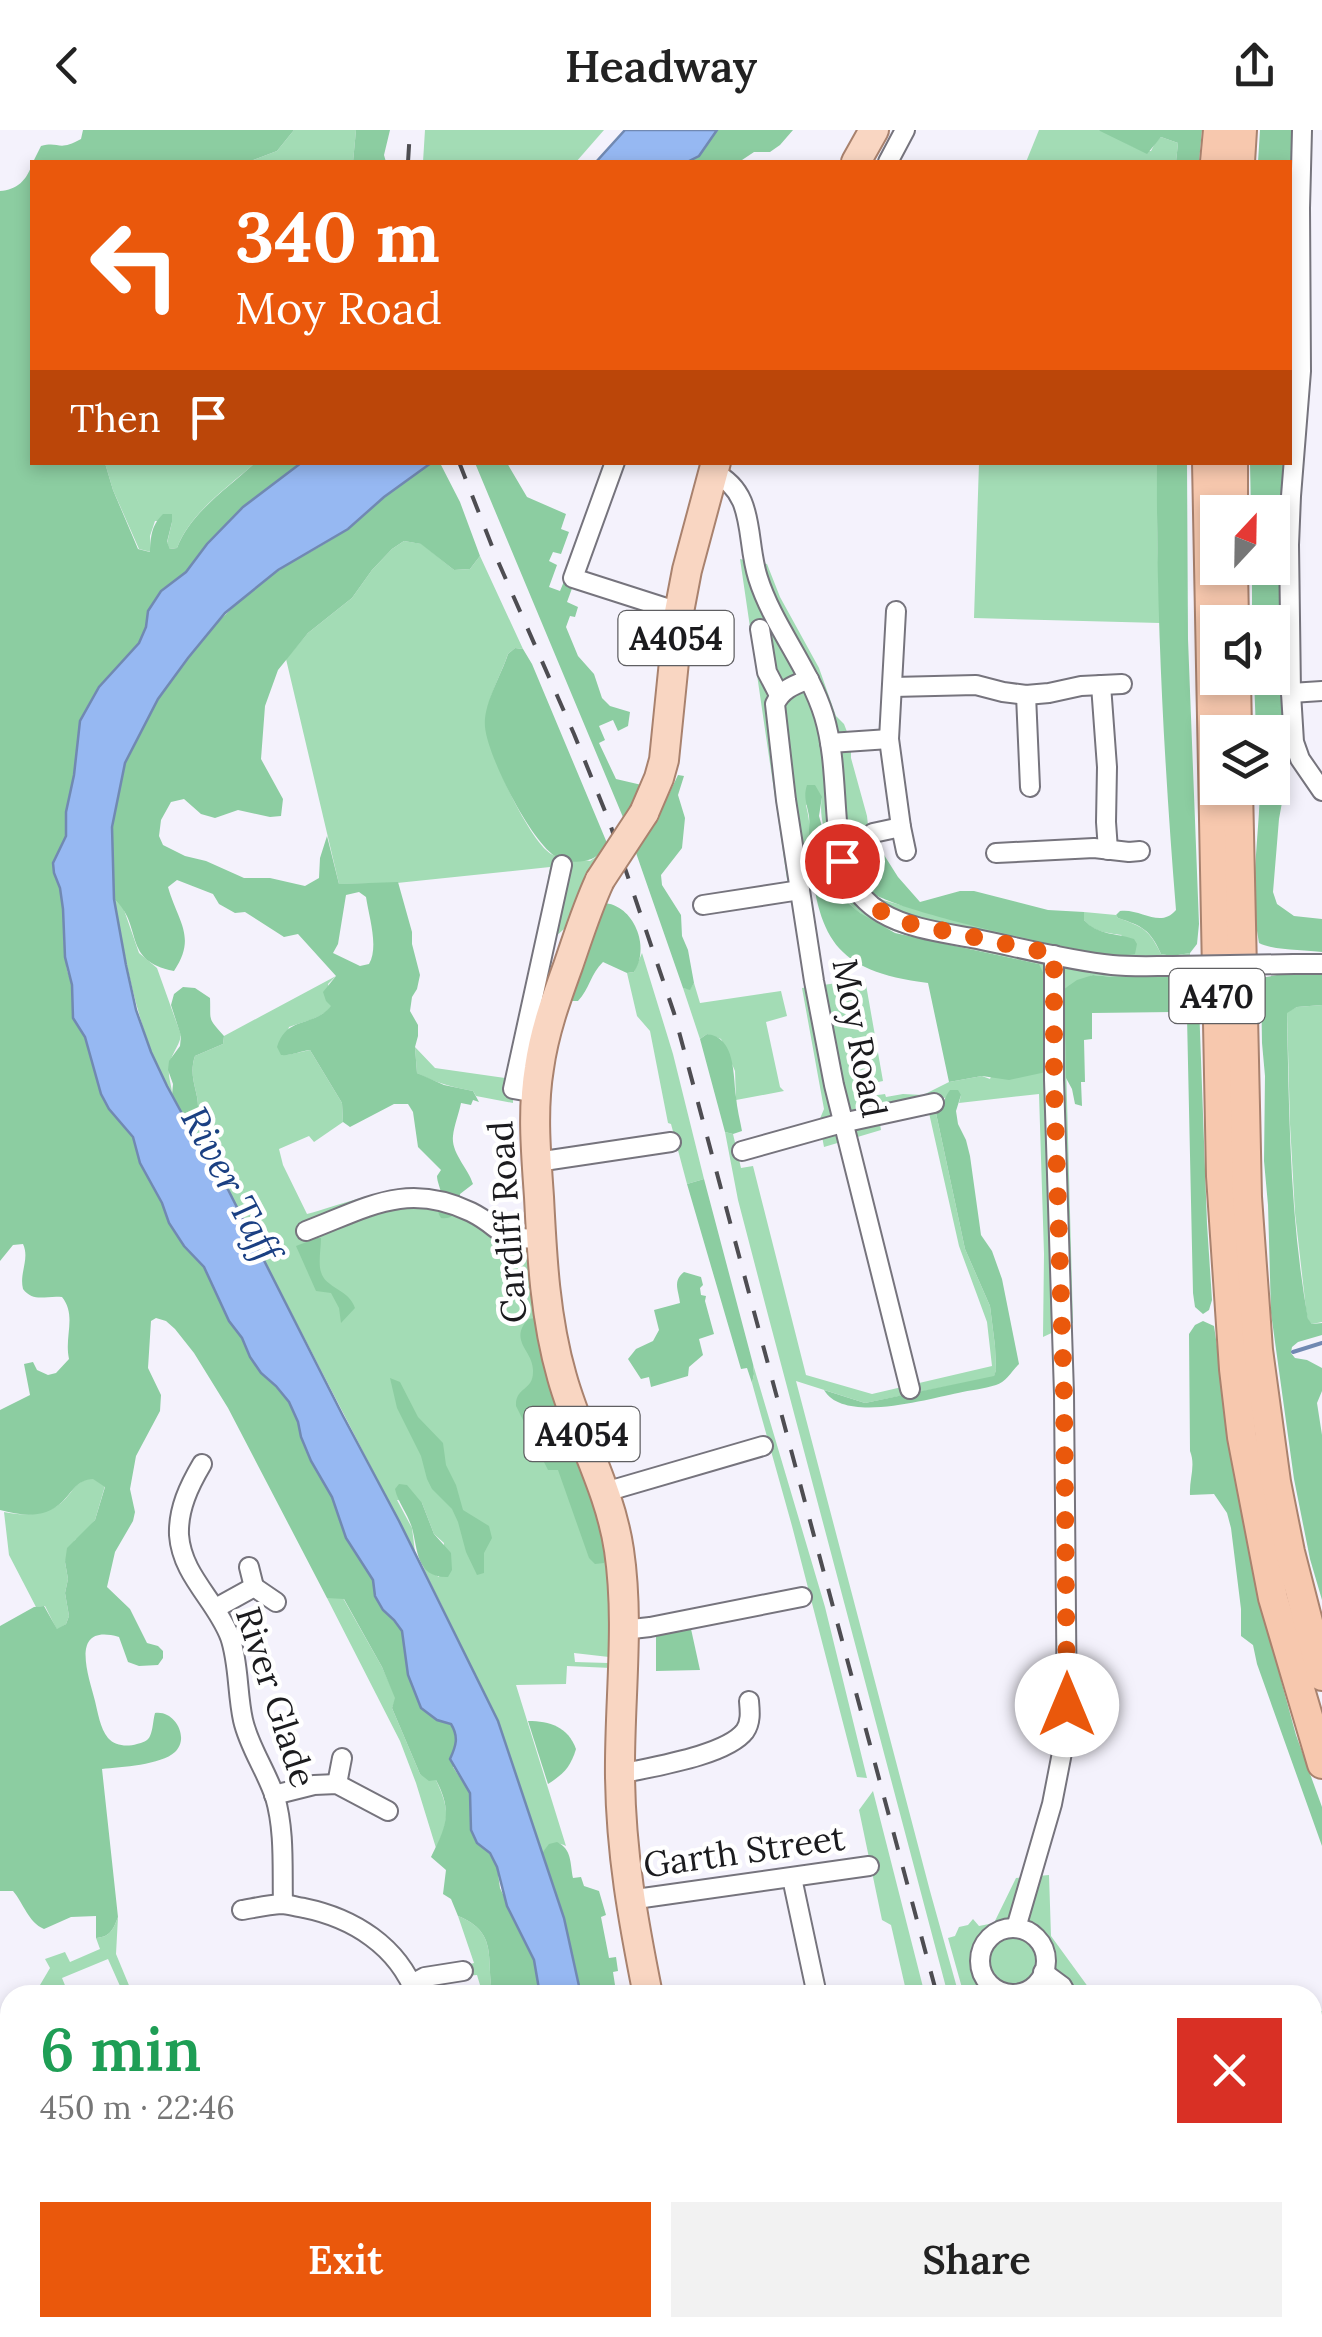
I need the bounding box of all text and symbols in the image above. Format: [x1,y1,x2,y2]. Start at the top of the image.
text: Headway [565,37,757,94]
icon: back [40,38,95,93]
icon: share [1227,38,1282,93]
text: 340 m [235,192,440,281]
icon: left [70,200,200,330]
text: Moy Road [235,279,442,336]
icon: arrive [181,390,236,445]
text: Then [70,394,161,442]
north arrow [1200,495,1290,585]
map controls [1200,495,1290,805]
button: sound [1200,605,1290,695]
road number: A4054 [618,611,734,665]
button: layers [1200,715,1290,805]
pin [800,819,885,904]
icon: arrive [815,834,870,889]
street label: Moy Road [823,955,897,1121]
road number: A470 [1170,969,1264,1023]
water label: River Taff [170,1098,294,1273]
street label: Cardiff Road [477,1119,537,1325]
road number: A4054 [524,1407,640,1461]
street label: River Glade [226,1601,326,1793]
position arrow [1015,1653,1119,1757]
street label: Garth Street [640,1815,848,1887]
text: 6 min [40,2011,201,2087]
button: close [1177,2018,1282,2123]
text: 450 m · 22:46 [40,2087,235,2128]
button: Exit [40,2202,651,2317]
button: Share [671,2202,1282,2317]

